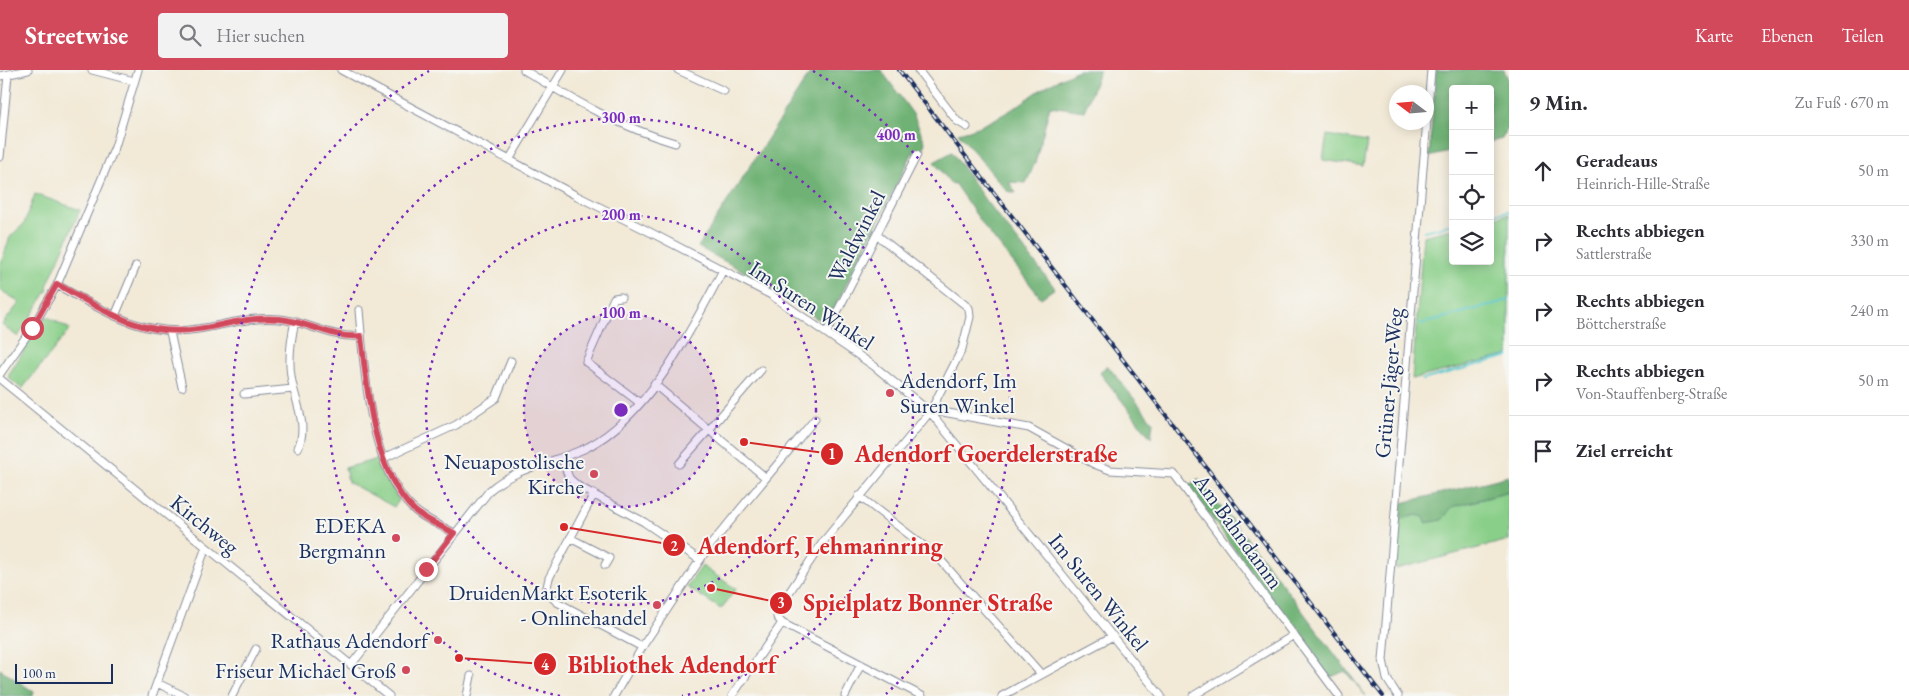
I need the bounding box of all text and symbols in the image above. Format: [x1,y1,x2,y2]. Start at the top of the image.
search box [158,13,508,58]
text: Streetwise [25,20,128,51]
icon: search [176,21,204,49]
text: Hier suchen [216,23,305,48]
text: Karte [1695,24,1733,47]
text: Ebenen [1761,24,1814,47]
text: Teilen [1842,24,1884,47]
north arrow [1389,85,1434,130]
map controls [1449,85,1494,265]
button: + [1449,85,1494,130]
text: 9 Min. [1529,89,1588,116]
text: Zu Fuß · 670 m [1795,92,1889,113]
text: 300 m [601,108,641,127]
text: 400 m [876,125,916,144]
button: − [1449,130,1494,175]
text: Geradeaus [1576,148,1658,173]
icon: ahead [1529,157,1557,185]
text: 50 m [1858,160,1889,181]
text: Heinrich-Hille-Straße [1576,173,1710,194]
button: locate [1449,175,1494,220]
street label: Waldwinkel [821,185,892,287]
text: 200 m [601,205,641,224]
text: Rechts abbiegen [1576,218,1705,243]
button: layers [1449,220,1494,265]
icon: right [1529,227,1557,255]
text: 330 m [1850,230,1889,251]
text: Sattlerstraße [1576,243,1652,264]
street label: Im Suren Winkel [744,254,880,357]
text: Rechts abbiegen [1576,288,1705,313]
icon: right [1529,297,1557,325]
text: 240 m [1850,300,1889,321]
text: 100 m [601,303,641,322]
street label: Grüner-Jäger-Weg [1367,306,1410,459]
text: Böttcherstraße [1576,313,1666,334]
route start [21,317,44,340]
text: Rechts abbiegen [1576,358,1705,383]
place label: Adendorf, Im Suren Winkel [899,366,1017,420]
icon: right [1529,367,1557,395]
text: 50 m [1858,370,1889,391]
text: Von-Stauffenberg-Straße [1576,383,1727,404]
marker: Adendorf, Im Suren Winkel [884,387,896,399]
centre of rings [612,401,630,419]
callout: Adendorf Goerdelerstraße [819,434,1127,473]
icon: arrive [1529,437,1557,465]
text: Adendorf Goerdelerstraße [854,438,1117,469]
text: Ziel erreicht [1576,438,1673,463]
text: 1 [828,444,836,463]
place label: Neuapostolische Kirche [444,447,584,501]
street label: Am Bahndamm [1186,467,1290,595]
marker: Neuapostolische Kirche [588,468,600,480]
street label: Kirchweg [164,488,245,561]
place label: EDEKA Bergmann [298,511,387,565]
callout: Adendorf, Lehmannring [662,526,953,565]
street label: Im Suren Winkel [1042,527,1155,657]
text: Adendorf, Lehmannring [696,530,944,562]
marker: EDEKA Bergmann [390,532,402,544]
text: 2 [670,536,678,555]
route end [415,558,438,581]
place label: DruidenMarkt Esoterik - Onlinehandel [449,578,648,632]
callout: Spielplatz Bonner Straße [768,583,1063,622]
text: Spielplatz Bonner Straße [803,587,1053,618]
text: 3 [777,593,785,612]
marker: DruidenMarkt Esoterik - Onlinehandel [651,599,663,611]
place label: Rathaus Adendorf [271,626,431,655]
marker: Rathaus Adendorf [432,634,444,646]
callout: Bibliothek Adendorf [532,645,786,684]
text: Bibliothek Adendorf [568,649,780,680]
text: 4 [541,655,550,674]
place label: Friseur Michael Groß [215,656,396,685]
scale bar [15,661,112,684]
text: 100 m [22,664,56,682]
marker: Friseur Michael Groß [400,664,412,676]

